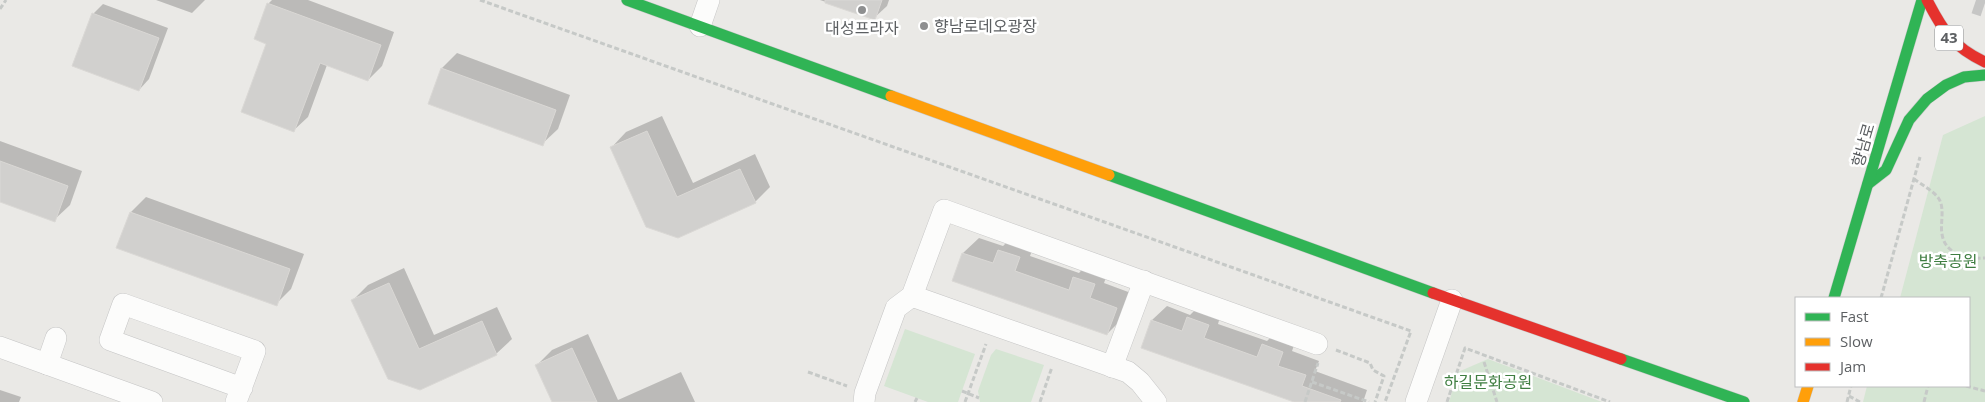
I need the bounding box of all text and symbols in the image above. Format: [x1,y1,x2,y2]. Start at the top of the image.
marker: 대성프라자 [856,4,868,16]
place label: 향남로데오광장 [934,15,1037,37]
place label: 대성프라자 [825,17,899,39]
marker: 향남로데오광장 [918,20,930,32]
road number: 43 [1935,26,1963,50]
street label: 향남로 [1846,120,1880,169]
park label: 방축공원 [1919,250,1977,272]
legend [1795,297,1970,387]
text: Fast [1840,306,1869,326]
text: Slow [1840,331,1873,351]
text: Jam [1838,356,1866,376]
park label: 하길문화공원 [1444,371,1532,393]

